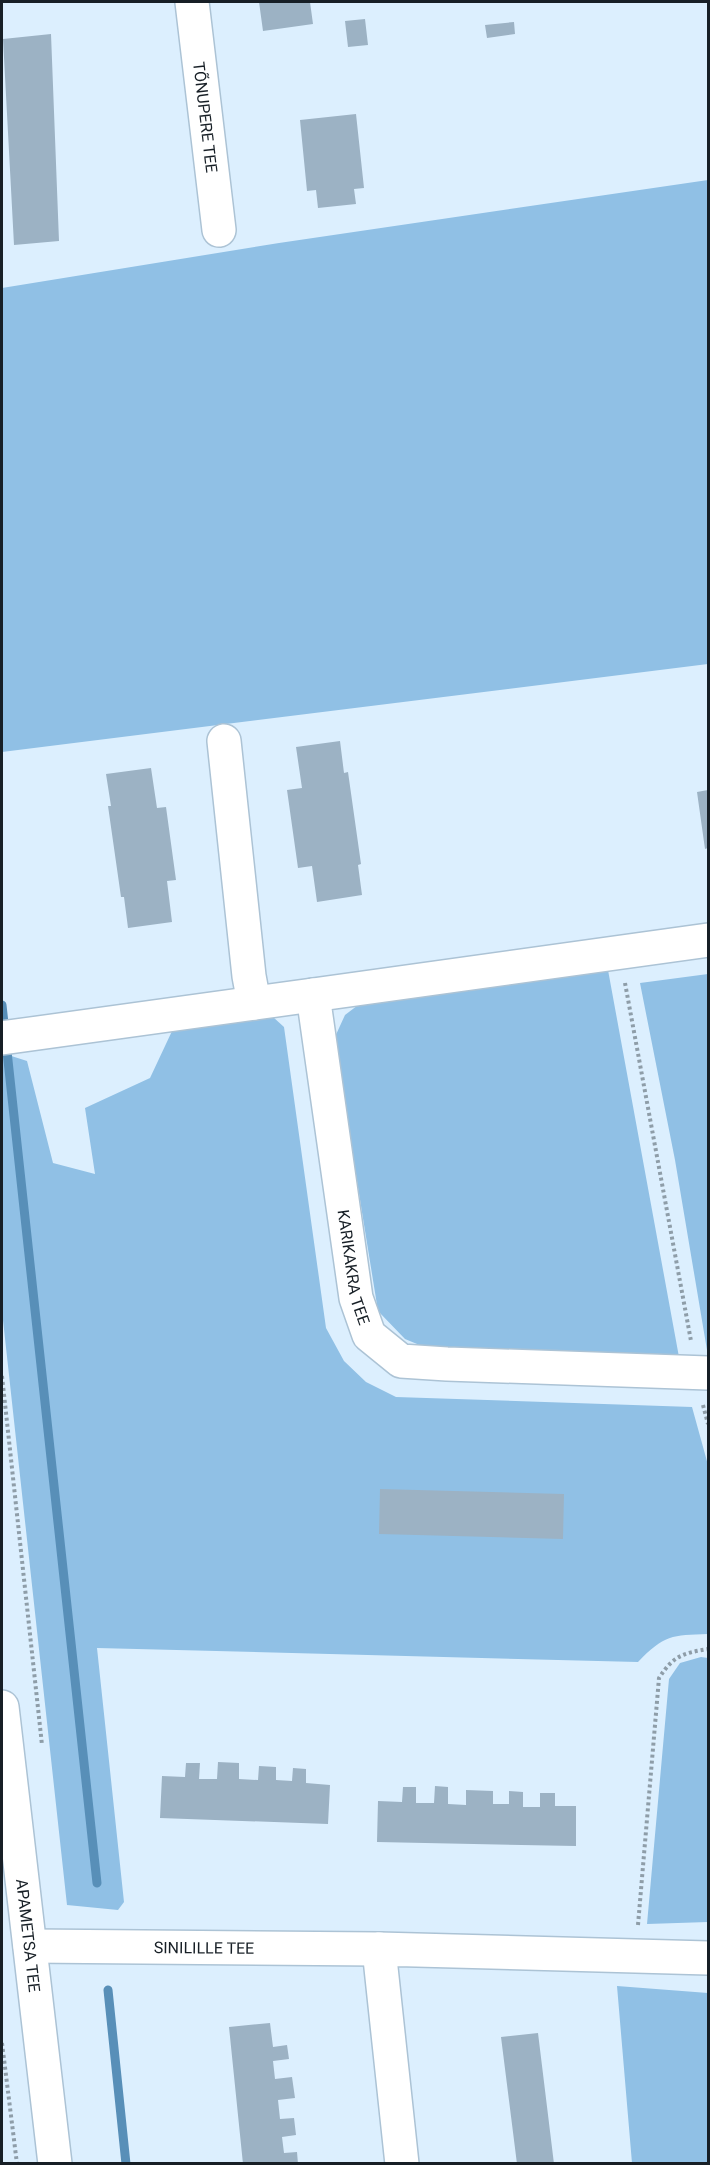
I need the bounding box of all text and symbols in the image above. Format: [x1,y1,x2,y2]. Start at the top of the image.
street label: TÕNUPERE TEE [189,61,221,174]
street label: KARIKAKRA TEE [334,1208,374,1327]
street label: APAMETSA TEE [12,1878,44,1993]
street label: SINILILLE TEE [154,1938,254,1958]

